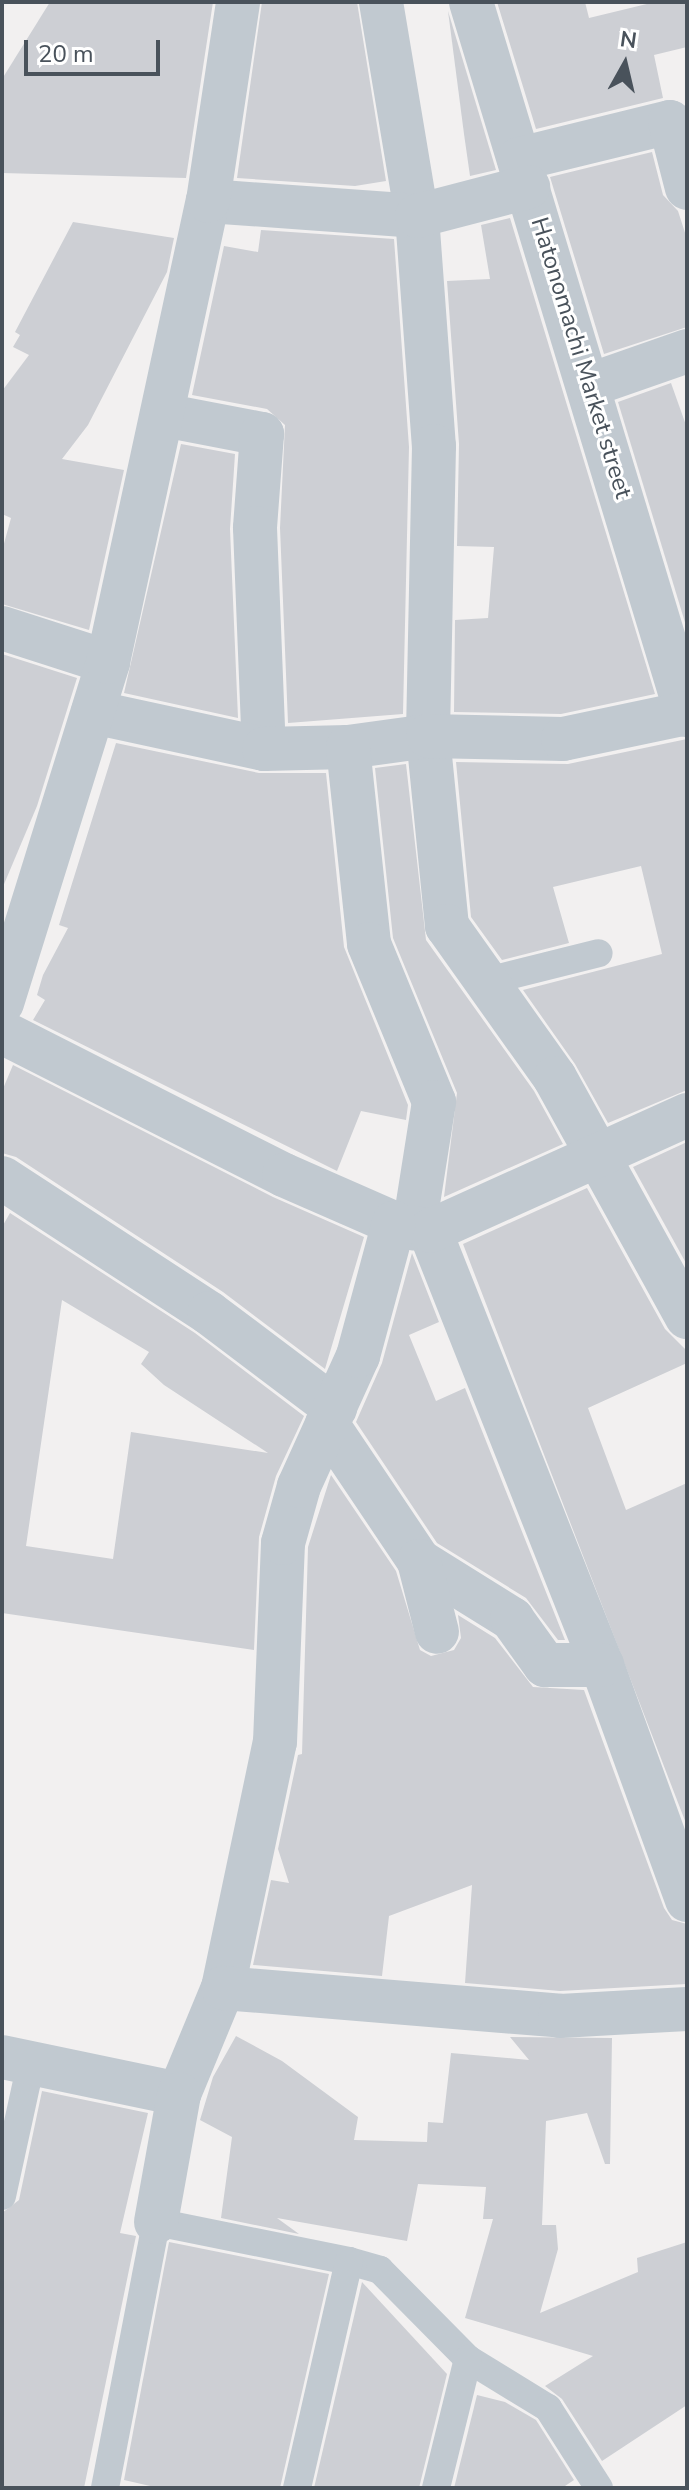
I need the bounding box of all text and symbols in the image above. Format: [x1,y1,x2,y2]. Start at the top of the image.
scale bar [28,24,164,74]
north arrow [585,24,665,104]
text: N [618,24,639,56]
text: 20 m [38,38,94,70]
street label: Hatonomachi Market street [524,214,638,502]

